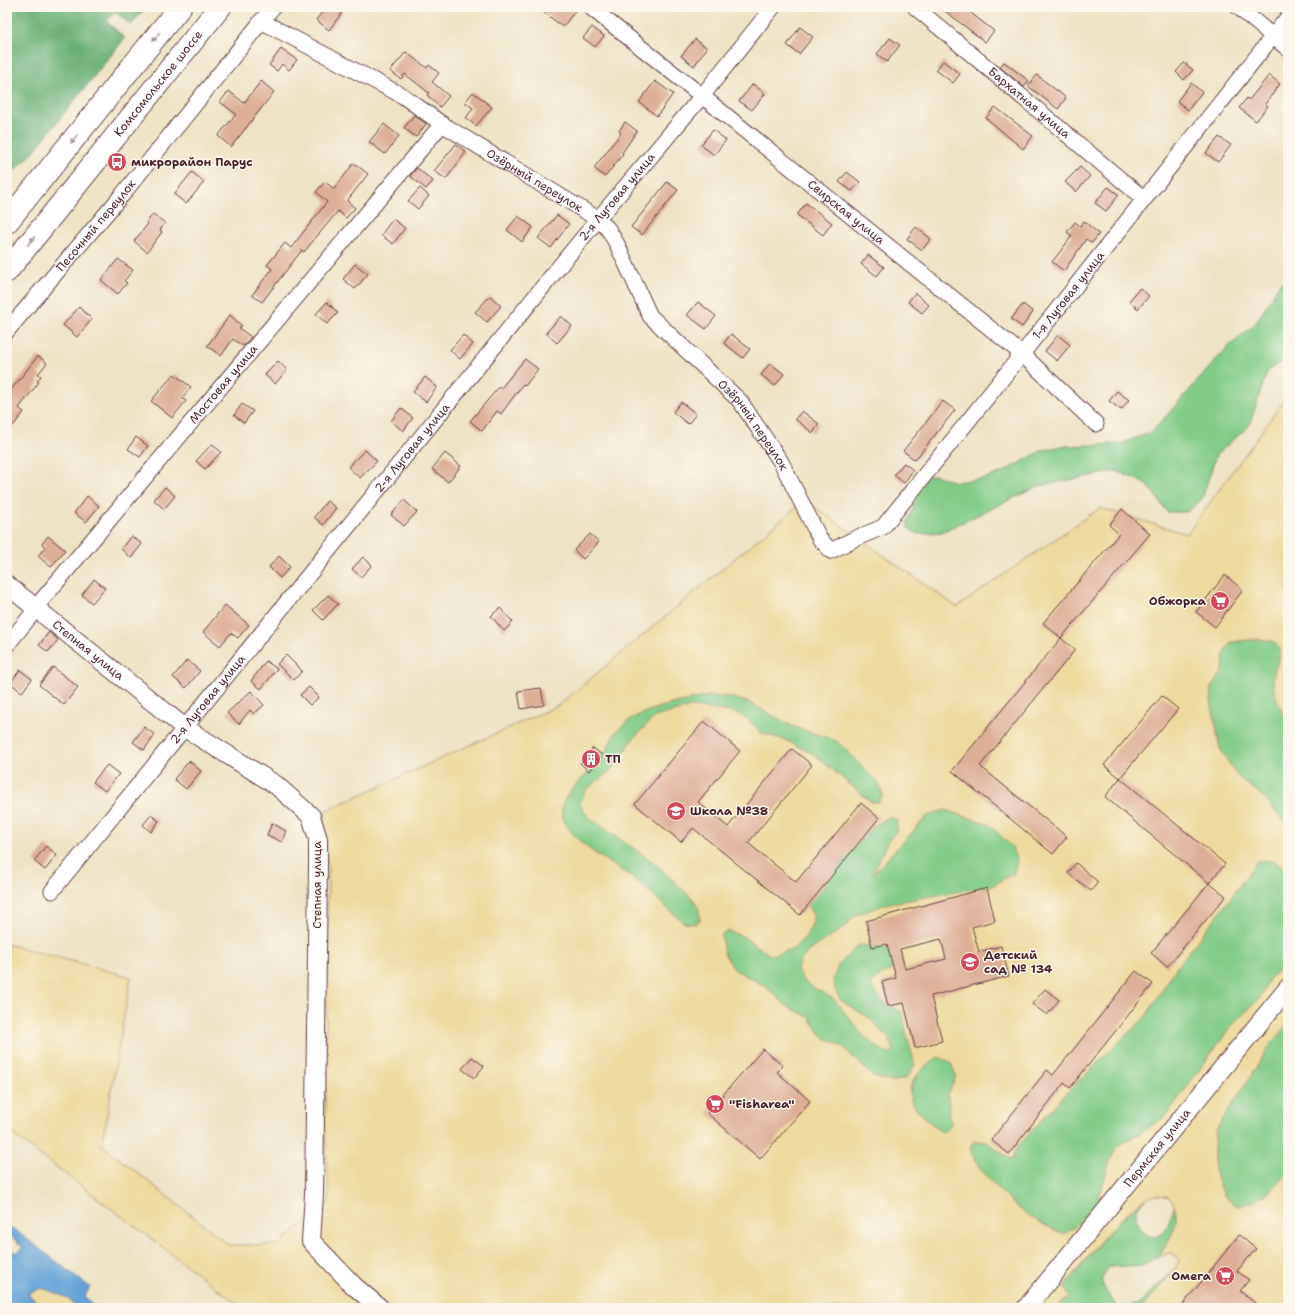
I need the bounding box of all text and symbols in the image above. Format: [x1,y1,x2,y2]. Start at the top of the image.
street label: Комсомольское шоссе [111,27,206,140]
one-way arrow [151,32,160,43]
street label: Бархатная улица [985,64,1074,142]
one-way arrow [70,133,79,144]
street label: Озёрный переулок [483,145,586,216]
street label: 2-я Луговая улица [575,149,659,244]
bus stop icon: микрорайон Парус [106,151,128,173]
place label: микрорайон Парус [131,154,253,170]
street label: Песочный переулок [53,176,140,275]
street label: Свирская улица [804,176,888,248]
one-way arrow [27,236,36,247]
street label: 1-я Луговая улица [1029,248,1108,343]
street label: Мостовая улица [185,341,261,427]
street label: Озёрный переулок [714,376,792,474]
street label: 2-я Луговая улица [371,399,454,496]
supermarket icon: Обжорка [1209,590,1231,612]
place label: Обжорка [1149,593,1207,609]
street label: Степная улица [49,616,128,684]
street label: 2-я Луговая улица [167,651,249,747]
building icon: ТП [580,748,602,770]
place label: ТП [605,751,621,767]
school or university icon: Школа №38 [665,800,687,822]
place label: Школа №38 [690,803,768,819]
street label: Степная улица [309,841,325,929]
place label: Детский сад № 134 [984,947,1053,977]
school or university icon: Детский сад № 134 [959,951,981,973]
supermarket icon: "Fisharea" [704,1093,726,1115]
place label: "Fisharea" [729,1096,795,1112]
street label: Пермская улица [1120,1105,1194,1191]
supermarket icon: Омега [1214,1265,1236,1287]
place label: Омега [1171,1268,1212,1284]

